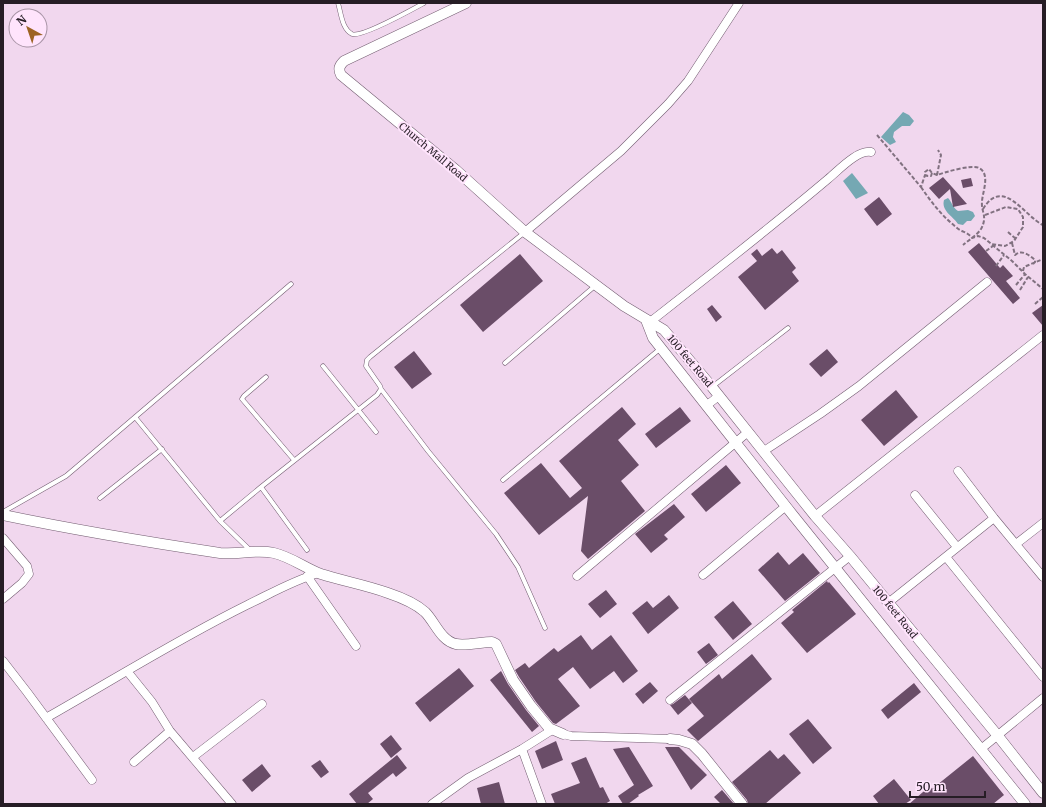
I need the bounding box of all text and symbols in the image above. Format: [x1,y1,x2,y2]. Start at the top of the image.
north arrow [8,8,48,48]
text: N [14,12,30,28]
street label: Church Mall Road [396,120,470,184]
street label: 100 feet Road [664,332,716,390]
street label: 100 feet Road [870,583,920,641]
scale bar [910,773,985,799]
text: 50 m [916,779,945,794]

